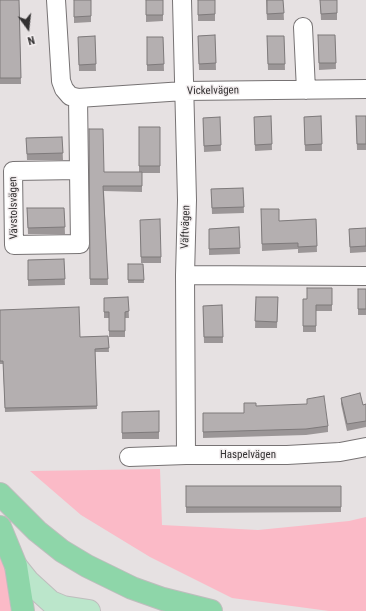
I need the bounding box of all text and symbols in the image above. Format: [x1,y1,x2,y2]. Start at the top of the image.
north arrow [8,8,48,48]
text: N [26,33,36,47]
street label: Vickelvägen [187,84,239,98]
street label: Vävstolsvägen [7,176,21,240]
street label: Väftvägen [179,205,193,249]
street label: Haspelvägen [220,448,276,462]

